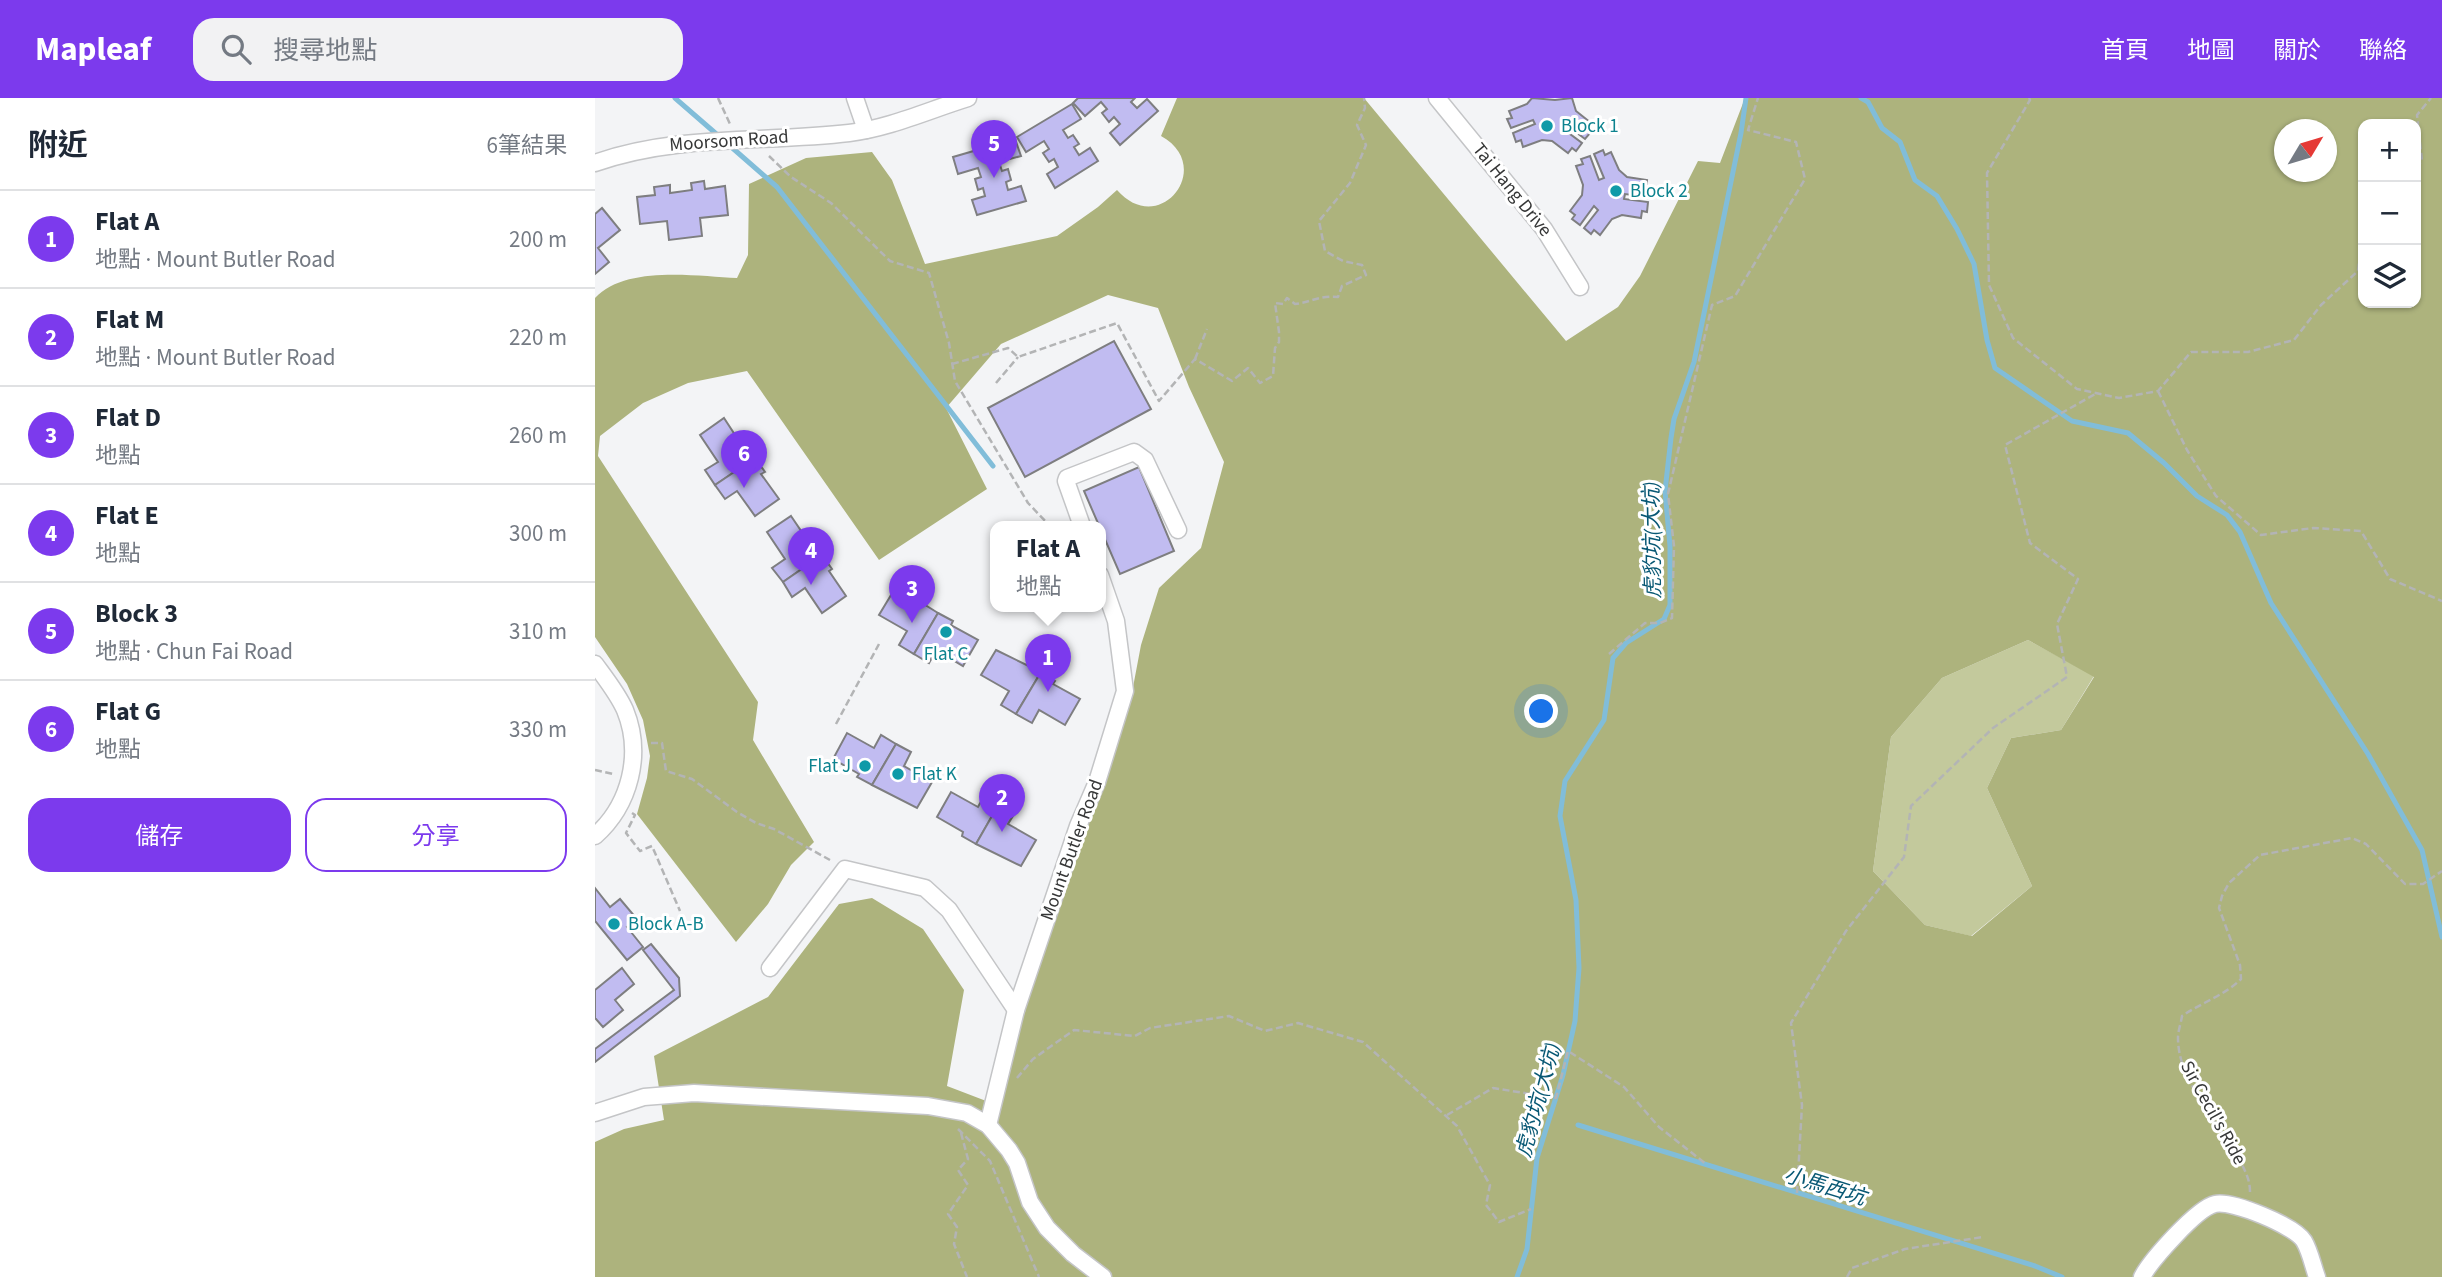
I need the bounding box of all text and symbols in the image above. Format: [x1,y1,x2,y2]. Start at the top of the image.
search box [193,18,683,81]
text: Mapleaf [35,26,151,73]
icon: search [217,30,255,68]
text: 搜尋地點 [273,32,377,69]
text: 首頁 [2101,33,2149,68]
text: 地圖 [2187,33,2235,68]
text: 關於 [2273,33,2321,68]
text: 聯絡 [2359,33,2407,68]
place label: Block 1 [1561,113,1619,140]
marker: Block 1 [1539,118,1555,134]
north arrow [2274,119,2337,182]
map controls [2358,119,2421,308]
button: + [2358,119,2421,182]
pin: 5 [971,120,1017,178]
street label: Moorsom Road [668,123,790,159]
text: 附近 [28,124,88,167]
text: 6筆結果 [487,129,567,162]
street label: Tai Hang Drive [1466,137,1558,243]
place label: Block 2 [1630,178,1688,205]
button: − [2358,182,2421,245]
marker: Block 2 [1608,183,1624,199]
text: Flat A [95,203,159,240]
text: 1 [45,223,57,256]
text: 200 m [509,223,567,256]
text: 地點 · Mount Butler Road [95,243,336,276]
button: layers [2358,245,2421,308]
text: Flat M [95,301,164,338]
text: 2 [45,321,57,354]
text: 220 m [509,321,567,354]
text: 地點 · Mount Butler Road [95,341,336,374]
text: Flat D [95,399,161,436]
text: 3 [45,419,57,452]
text: 260 m [509,419,567,452]
pin: 6 [721,430,767,488]
text: 地點 [95,439,141,472]
water label: 虎豹坑(大坑) [1636,481,1668,599]
text: Flat E [95,497,159,534]
text: 4 [45,517,57,550]
text: 300 m [509,517,567,550]
popup [990,521,1106,612]
pin: 4 [788,527,834,585]
text: Flat A [1016,530,1080,567]
text: 地點 [95,537,141,570]
pin: 3 [889,565,935,623]
text: 地點 [1016,570,1062,603]
text: Block 3 [95,595,178,632]
text: 5 [45,615,57,648]
text: 310 m [509,615,567,648]
marker: Flat C [938,624,954,640]
pin: 1 [1025,634,1071,692]
text: 地點 · Chun Fai Road [95,635,293,668]
place label: Flat C [924,641,968,668]
text: Flat G [95,693,161,730]
your location [1524,694,1558,728]
text: 6 [45,713,57,746]
text: 330 m [509,713,567,746]
text: 地點 [95,733,141,766]
place label: Flat J [808,753,851,780]
marker: Flat J [857,758,873,774]
place label: Flat K [912,761,957,788]
marker: Flat K [890,766,906,782]
pin: 2 [979,774,1025,832]
street label: Mount Butler Road [1034,776,1110,924]
button: 儲存 [28,798,291,872]
button: 分享 [305,798,567,872]
place label: Block A-B [628,911,704,938]
marker: Block A-B [606,916,622,932]
water label: 虎豹坑(大坑) [1508,1039,1568,1161]
street label: Sir Cecil's Ride [2173,1056,2253,1170]
water label: 小馬西坑 [1780,1159,1872,1214]

